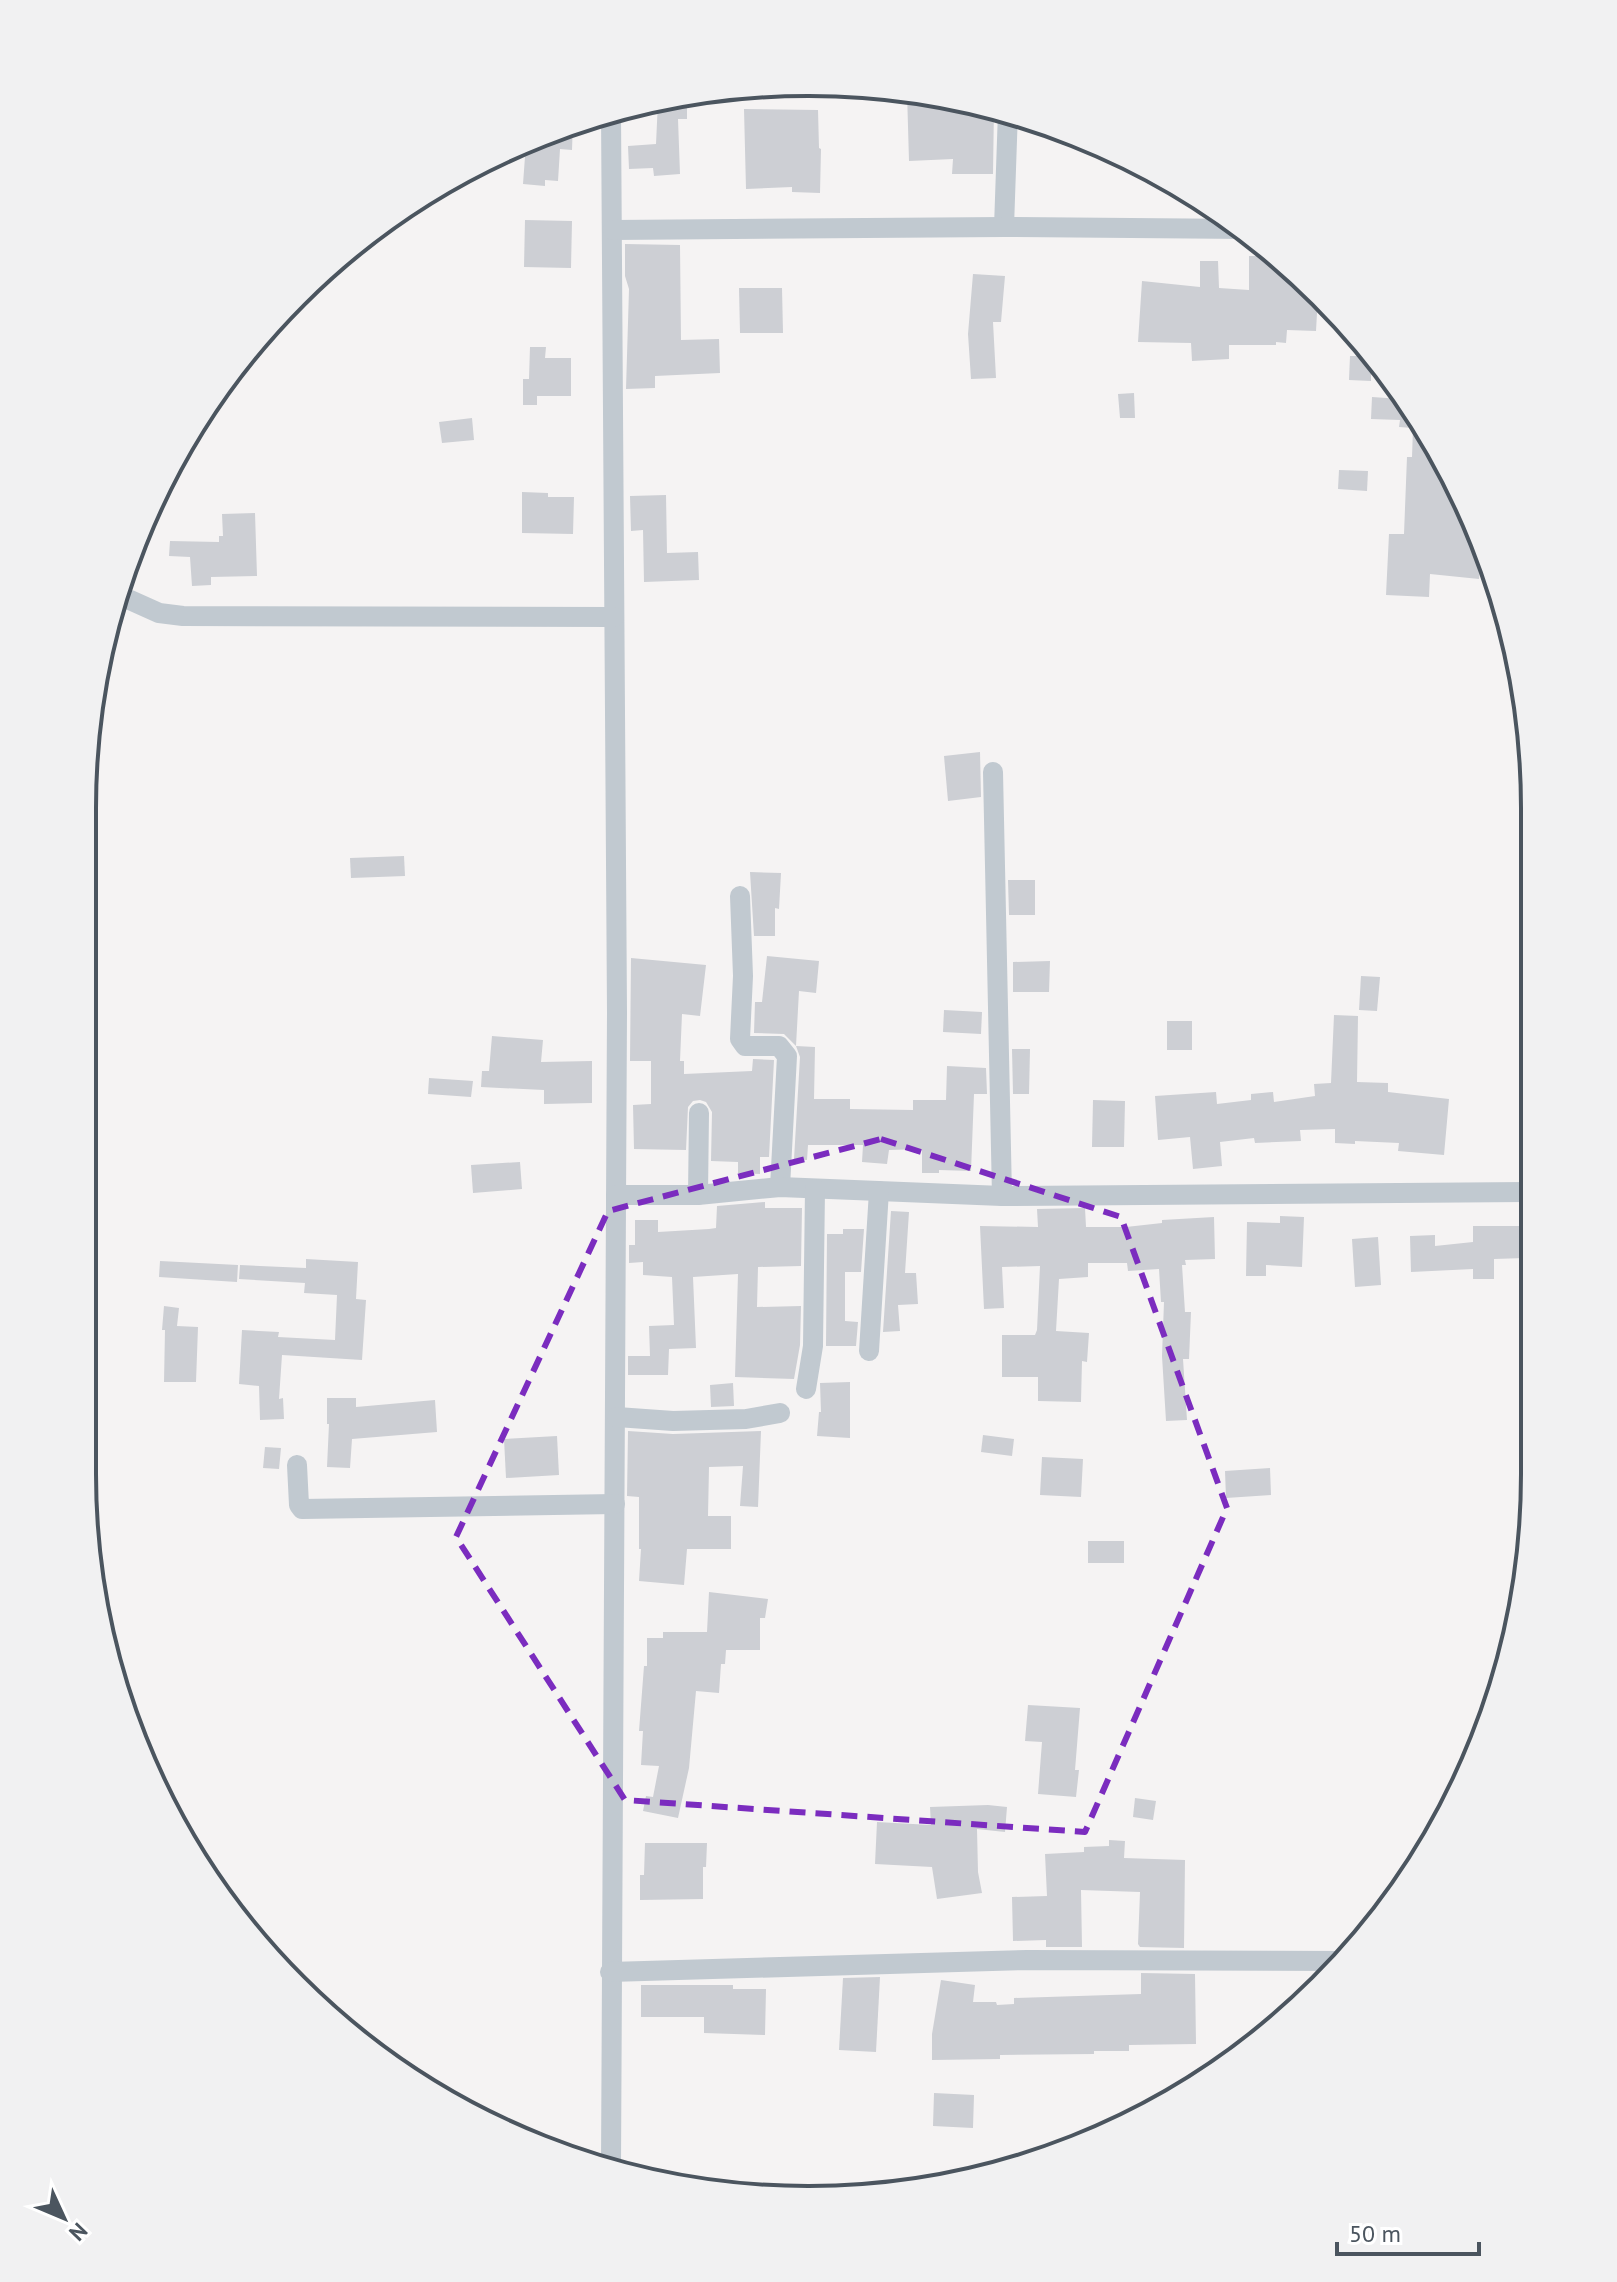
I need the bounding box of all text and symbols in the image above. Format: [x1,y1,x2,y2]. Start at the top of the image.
north arrow [24,2178,104,2258]
scale bar [1337,2206,1479,2256]
text: N [63,2217,93,2247]
text: 50 m [1349,2218,1401,2249]

